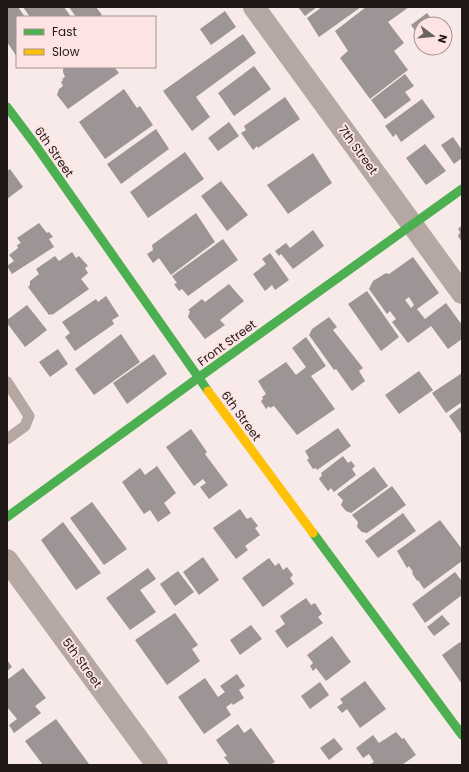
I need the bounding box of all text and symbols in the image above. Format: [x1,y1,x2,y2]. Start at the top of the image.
legend [16,16,156,68]
north arrow [413,16,453,56]
text: Fast [52,23,77,40]
text: N [434,33,451,45]
text: Slow [52,43,80,60]
street label: 7th Street [335,122,382,178]
street label: 6th Street [31,123,78,180]
street label: Front Street [194,316,259,370]
street label: 6th Street [217,387,265,444]
street label: 5th Street [59,634,106,691]

